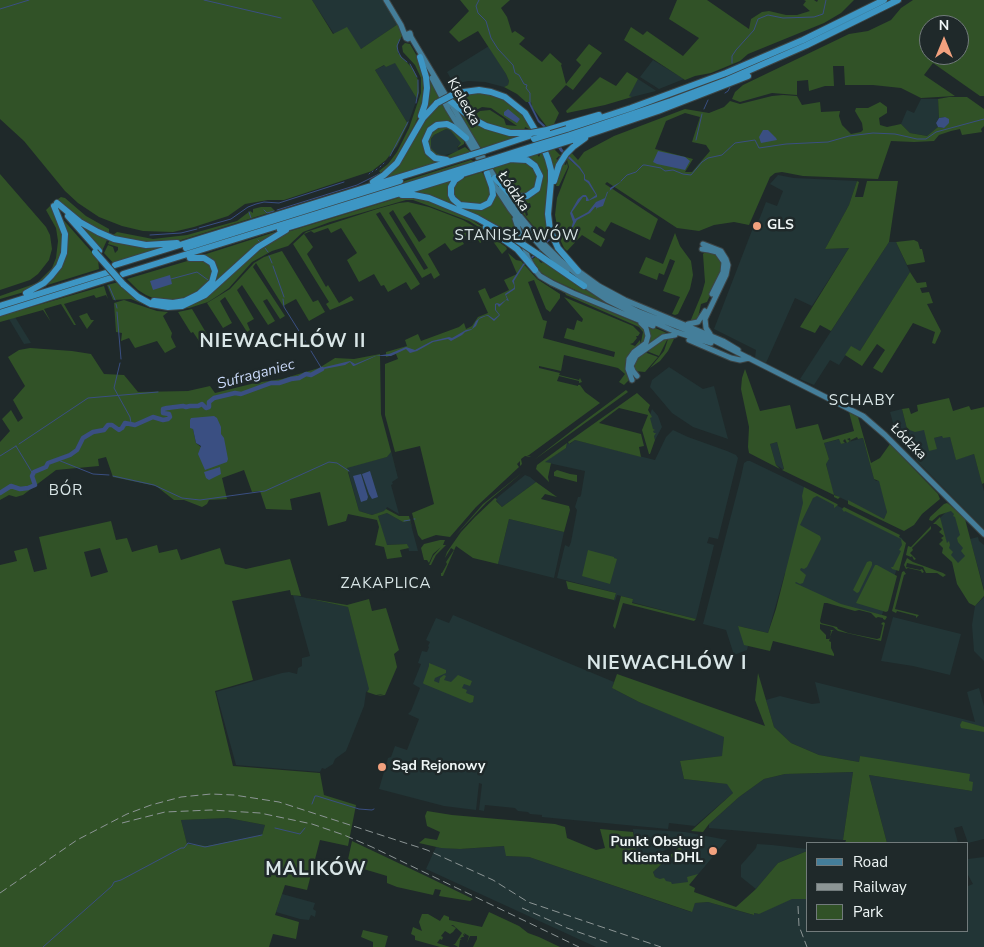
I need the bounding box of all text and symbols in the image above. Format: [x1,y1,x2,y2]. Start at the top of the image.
north arrow [919,15,969,65]
text: N [939,16,949,35]
street label: Kielecka [443,75,483,129]
street label: Łódzka [494,169,532,215]
place label: GLS [767,218,794,234]
marker: GLS [751,220,763,232]
district label: STANISŁAWÓW [453,227,581,245]
district label: NIEWACHLÓW II [198,331,368,353]
water label: Sufraganiec [215,356,297,394]
district label: SCHABY [828,392,896,410]
street label: Łódzka [886,420,930,464]
district label: BÓR [48,482,84,500]
district label: ZAKAPLICA [339,575,433,593]
district label: NIEWACHLÓW I [585,653,749,675]
place label: Sąd Rejonowy [392,759,485,775]
marker: Sąd Rejonowy [376,761,388,773]
place label: Punkt Obsługi Klienta DHL [610,835,703,868]
legend [806,842,969,932]
marker: Punkt Obsługi Klienta DHL [707,845,719,857]
text: Road [853,852,888,872]
district label: MALIKÓW [264,859,368,881]
text: Railway [853,877,907,897]
text: Park [853,902,883,922]

